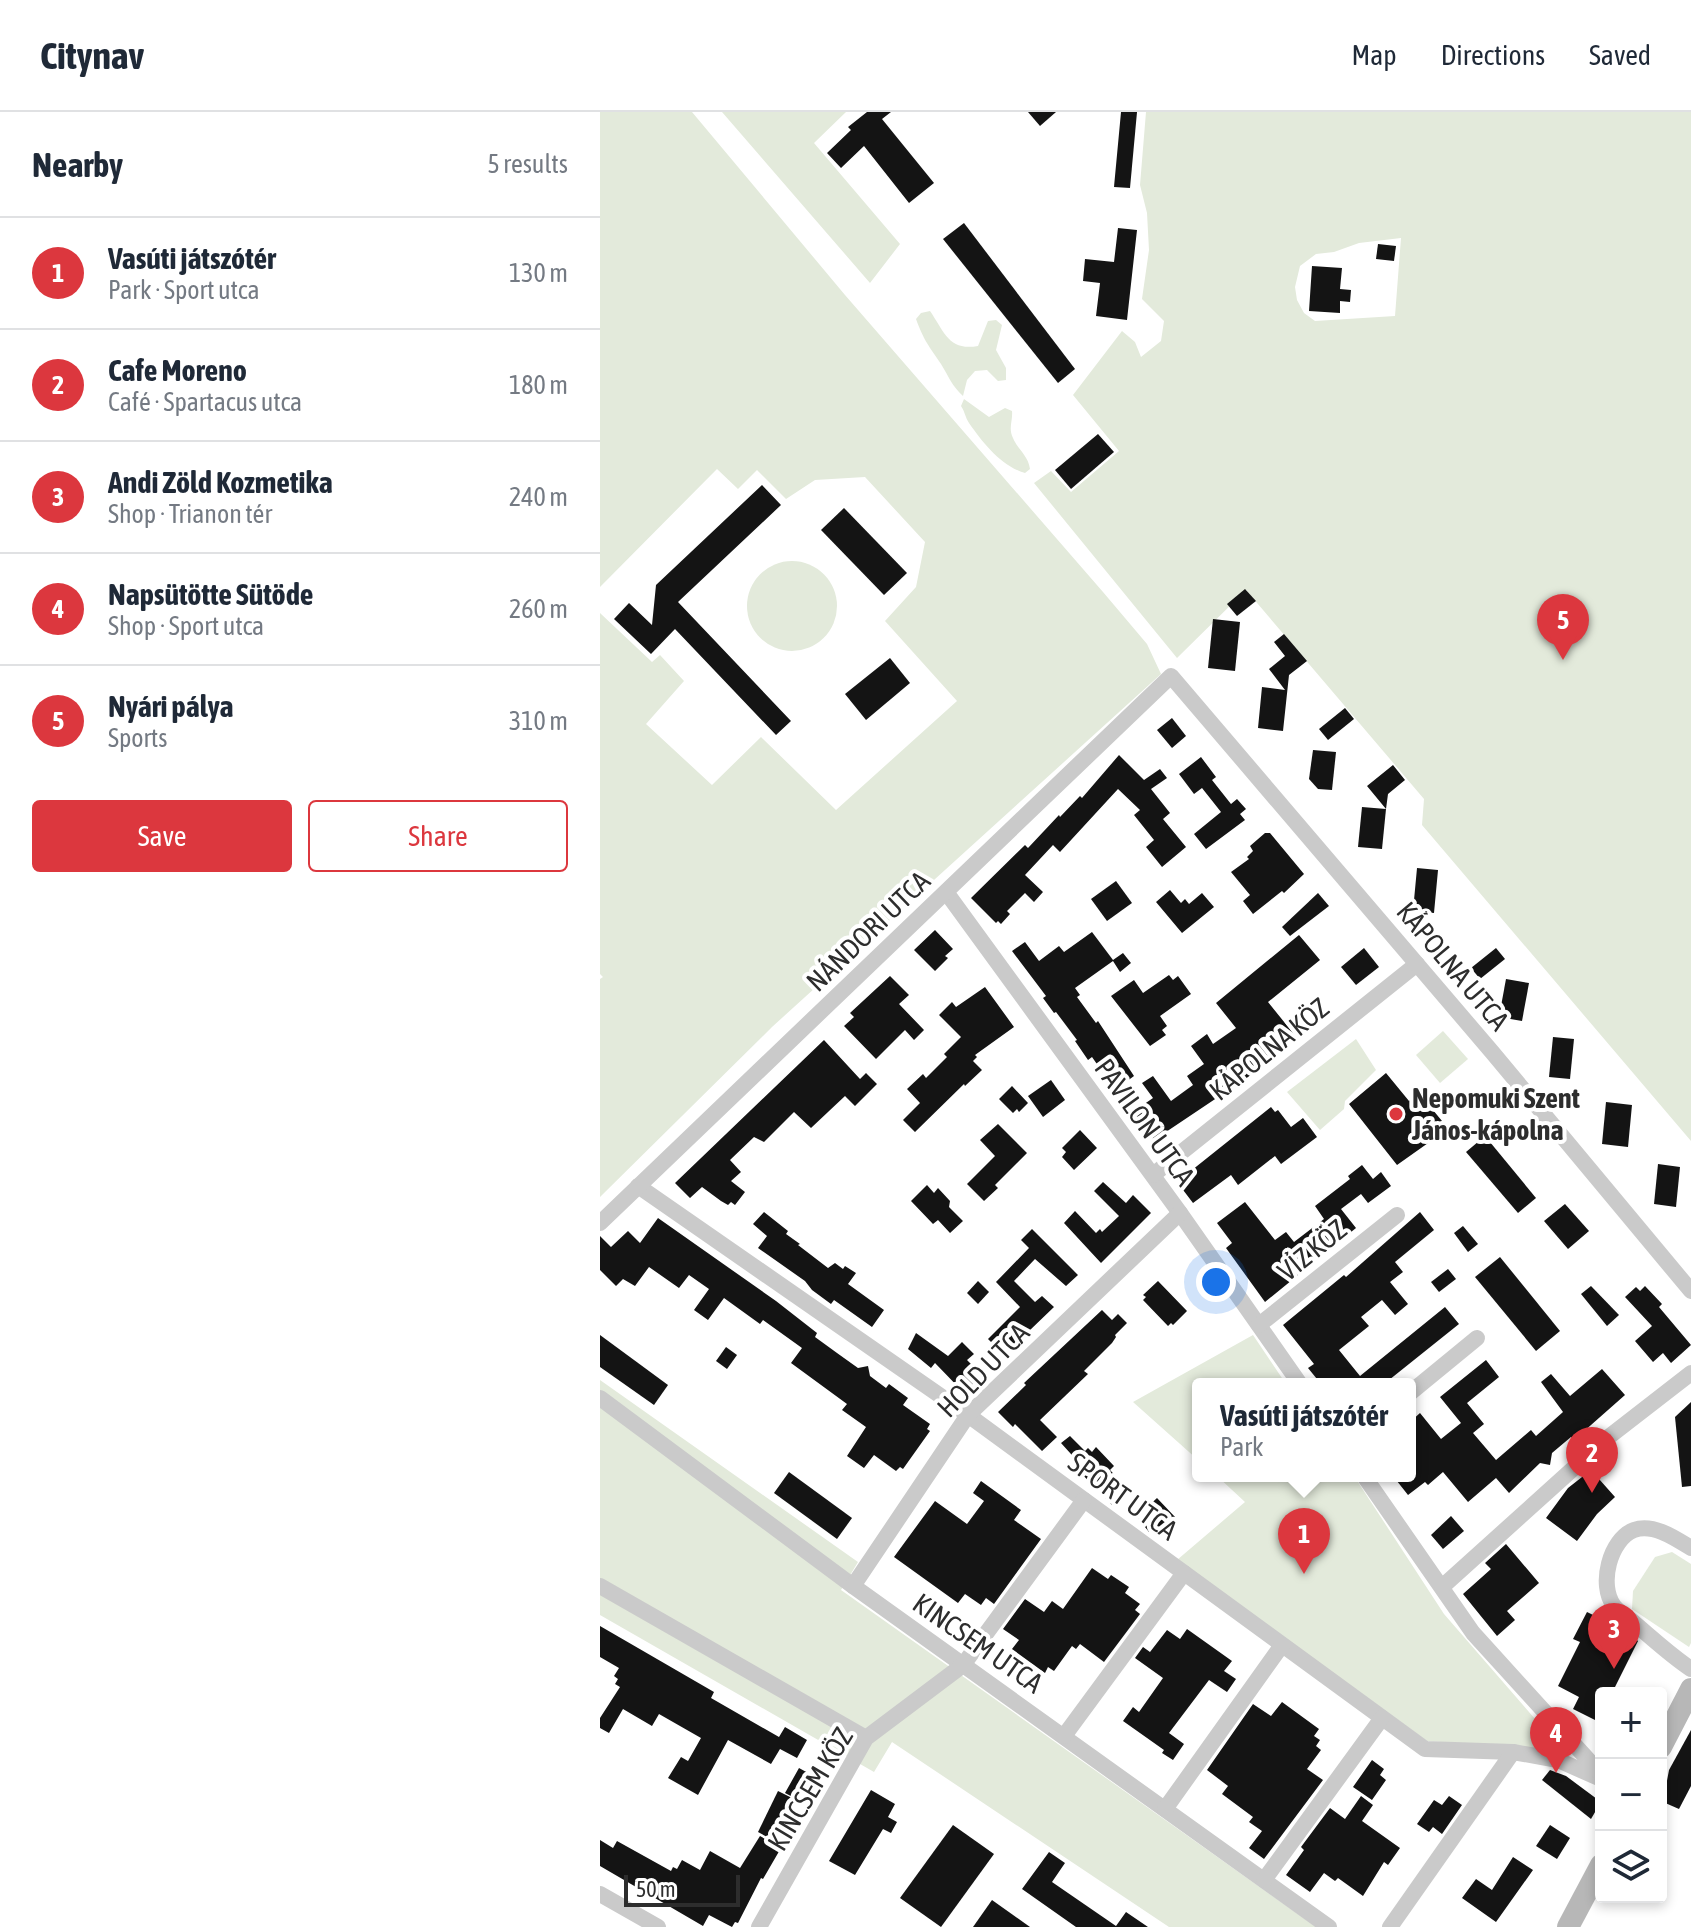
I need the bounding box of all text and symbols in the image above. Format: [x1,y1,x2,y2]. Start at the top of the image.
text: Citynav [40,34,144,77]
text: Map [1352,39,1397,71]
text: Directions [1441,39,1545,71]
text: Saved [1589,39,1651,71]
text: Nearby [32,145,123,184]
text: 5 results [487,149,568,179]
text: Vasúti játszótér [108,241,276,275]
text: 1 [52,258,64,288]
text: 130 m [509,258,568,288]
text: Park · Sport utca [108,275,260,305]
text: Cafe Moreno [108,353,247,387]
text: 2 [52,370,64,400]
text: 180 m [509,370,568,400]
text: Café · Spartacus utca [108,387,302,417]
text: Andi Zöld Kozmetika [108,465,333,499]
text: 3 [52,482,64,512]
text: 240 m [509,482,568,512]
text: Shop · Trianon tér [108,499,272,529]
text: Napsütötte Sütöde [108,577,313,611]
text: 4 [52,594,64,624]
text: 260 m [509,594,568,624]
pin: 5 [1537,594,1589,660]
text: Shop · Sport utca [108,611,264,641]
text: Nyári pálya [108,689,233,723]
text: 5 [52,706,64,736]
text: 310 m [509,706,568,736]
text: Sports [108,723,168,753]
button: Save [32,800,292,872]
button: Share [308,800,568,872]
street label: NÁNDORI UTCA [800,864,936,998]
street label: KÁPOLNA UTCA [1390,896,1516,1037]
street label: KÁPOLNA KÖZ [1203,991,1335,1107]
street label: PAVILON UTCA [1089,1053,1202,1192]
place label: Nepomuki Szent János-kápolna [1411,1082,1580,1146]
marker: Nepomuki Szent János-kápolna [1387,1105,1405,1123]
street label: VÍZ KÖZ [1271,1213,1353,1287]
your location [1196,1262,1236,1302]
street label: HOLD UTCA [931,1316,1036,1423]
popup [1192,1378,1416,1482]
text: Vasúti játszótér [1220,1398,1388,1432]
pin: 2 [1566,1427,1618,1493]
text: Park [1220,1432,1263,1462]
street label: SPORT UTCA [1062,1446,1184,1546]
pin: 1 [1278,1508,1330,1574]
street label: KINCSEM UTCA [907,1587,1049,1700]
pin: 3 [1588,1603,1640,1669]
map controls [1595,1687,1667,1903]
button: + [1595,1687,1667,1759]
pin: 4 [1530,1707,1582,1773]
street label: KINCSEM KÖZ [761,1722,859,1856]
button: − [1595,1759,1667,1831]
button: layers [1595,1831,1667,1903]
scale bar [624,1871,740,1907]
text: 50 m [636,1876,676,1902]

